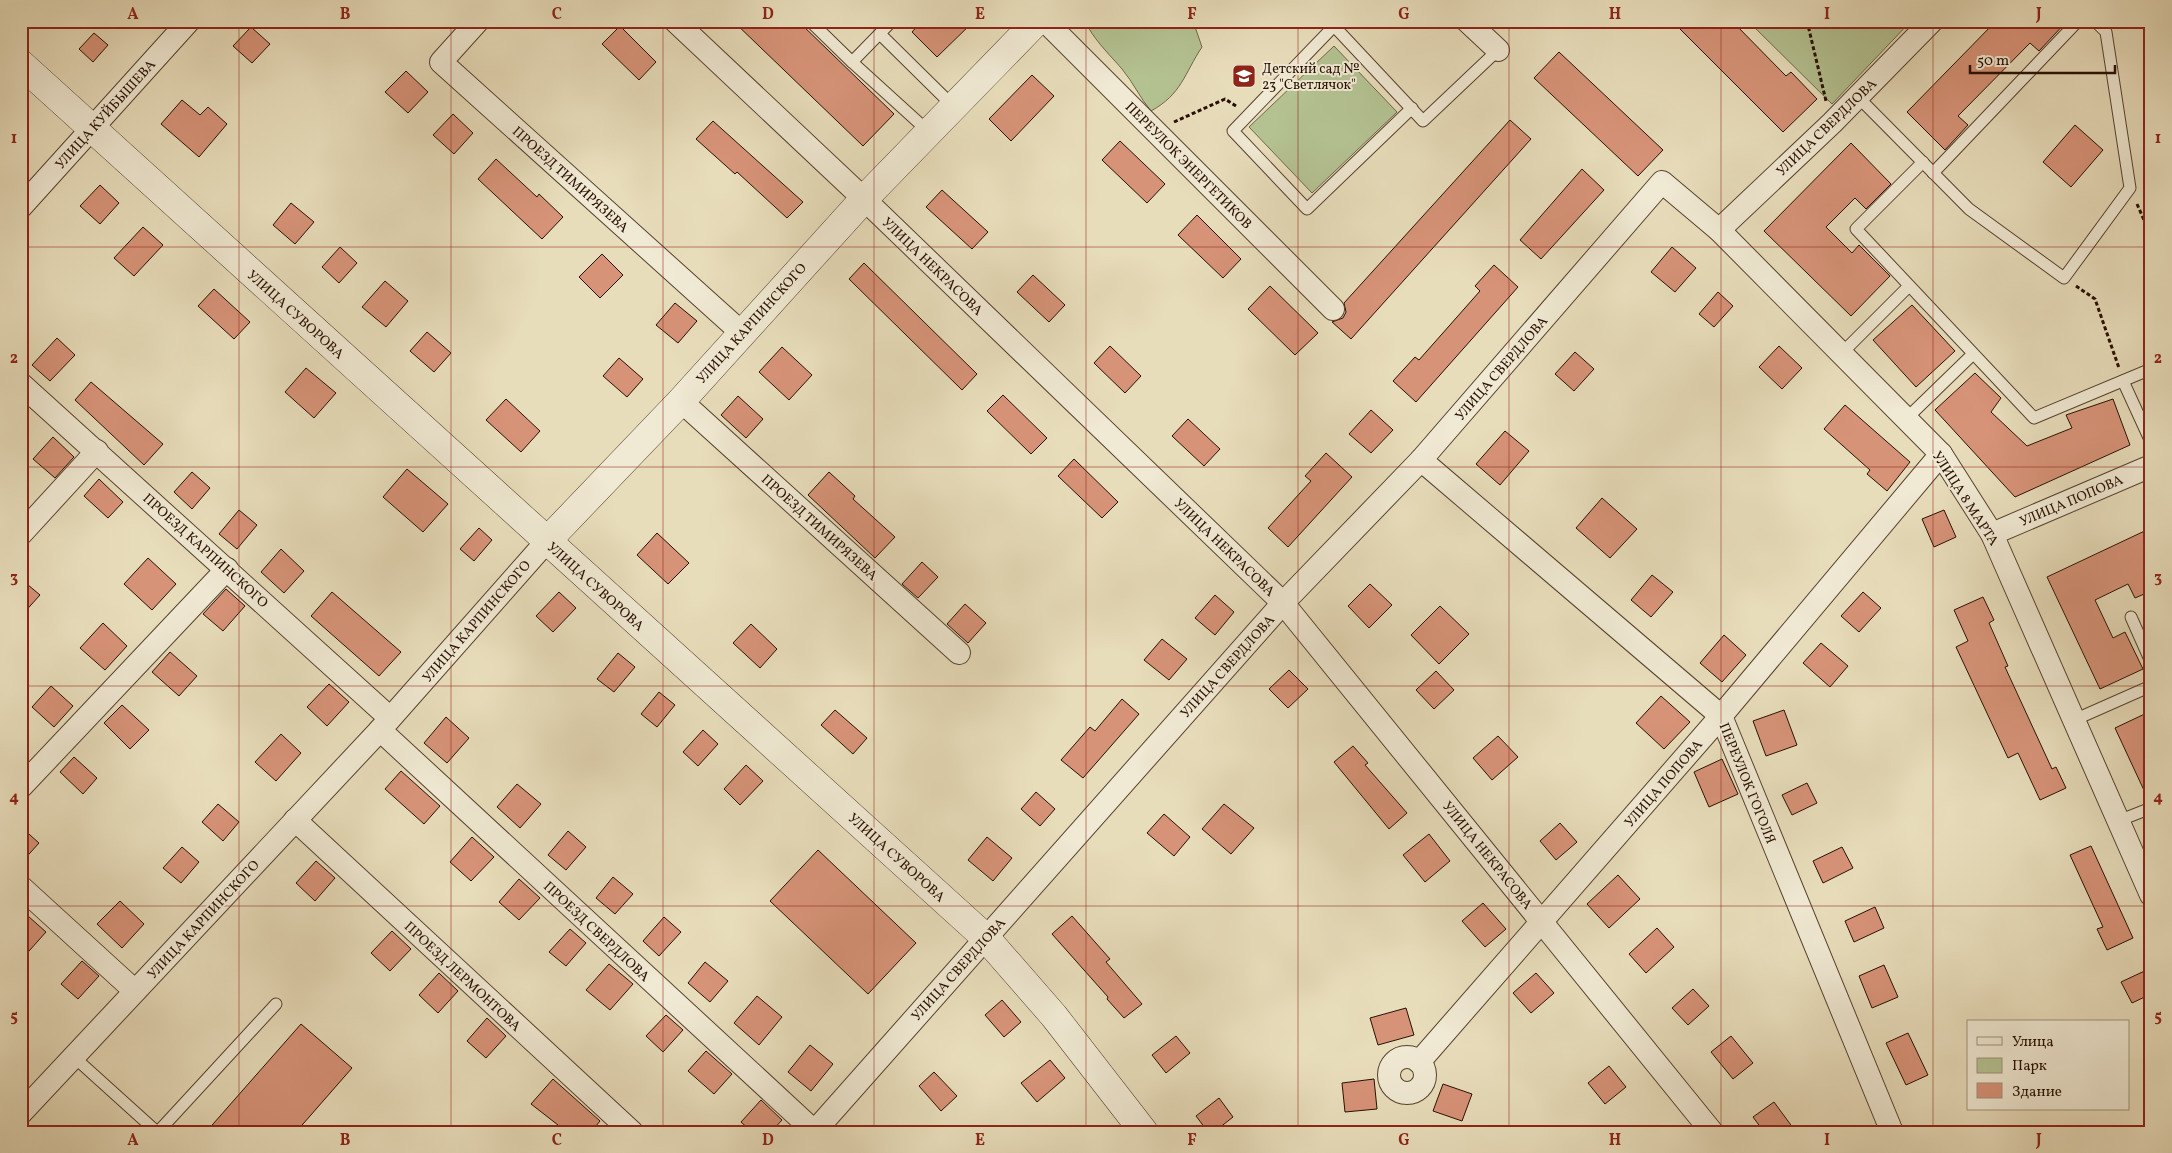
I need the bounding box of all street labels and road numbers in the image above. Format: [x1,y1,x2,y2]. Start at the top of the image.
street label: УЛИЦА КУЙБЫШЕВА [51,55,161,174]
street label: УЛИЦА СВЕРДЛОВА [1773,75,1882,181]
street label: ПЕРЕУЛОК ЭНЕРГЕТИКОВ [1120,98,1256,234]
street label: ПРОЕЗД ТИМИРЯЗЕВА [508,123,633,238]
street label: УЛИЦА НЕКРАСОВА [877,214,987,321]
street label: УЛИЦА КАРПИНСКОГО [693,259,812,389]
street label: УЛИЦА СУВОРОВА [242,266,348,364]
street label: УЛИЦА СВЕРДЛОВА [1451,313,1553,425]
street label: УЛИЦА 8 МАРТА [1927,448,2003,550]
street label: ПРОЕЗД ТИМИРЯЗЕВА [757,471,882,586]
street label: УЛИЦА ПОПОВА [2017,471,2126,532]
street label: ПРОЕЗД КАРПИНСКОГО [138,490,272,613]
street label: УЛИЦА НЕКРАСОВА [1169,495,1279,602]
street label: УЛИЦА СУВОРОВА [542,538,648,636]
street label: УЛИЦА КАРПИНСКОГО [419,557,536,687]
street label: УЛИЦА СВЕРДЛОВА [1177,611,1280,723]
street label: ПЕРЕУЛОК ГОГОЛЯ [1714,720,1780,847]
street label: УЛИЦА ПОПОВА [1621,736,1708,832]
street label: УЛИЦА НЕКРАСОВА [1437,798,1536,914]
street label: УЛИЦА СУВОРОВА [843,809,949,907]
street label: УЛИЦА КАРПИНСКОГО [144,856,264,984]
street label: ПРОЕЗД СВЕРДЛОВА [539,878,653,987]
street label: УЛИЦА СВЕРДЛОВА [908,914,1011,1026]
street label: ПРОЕЗД ЛЕРМОНТОВА [399,918,525,1036]

